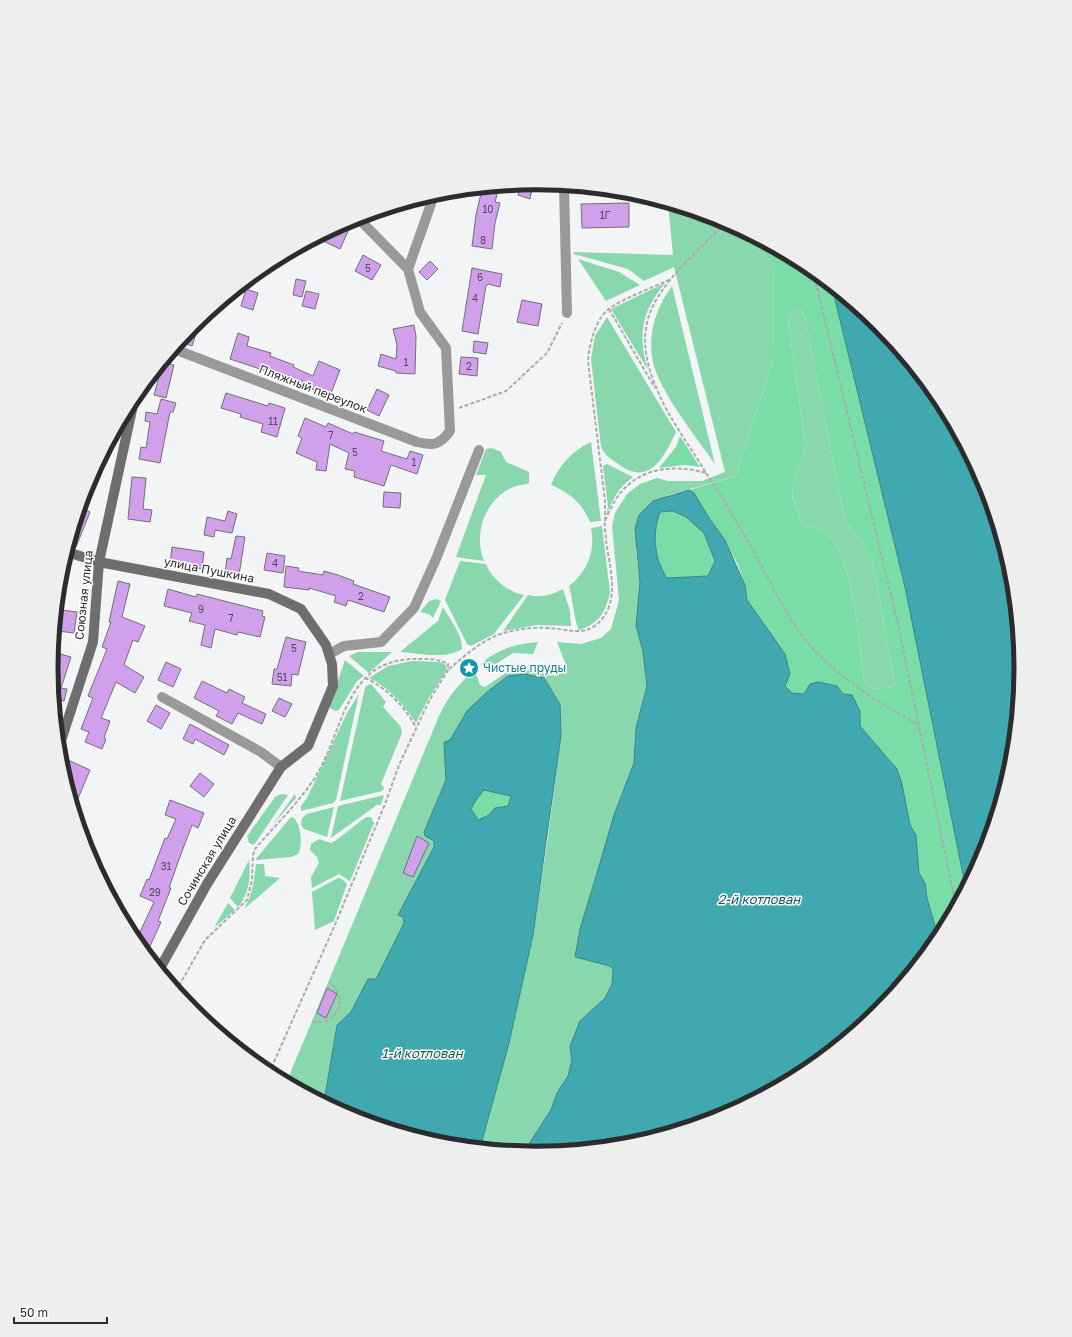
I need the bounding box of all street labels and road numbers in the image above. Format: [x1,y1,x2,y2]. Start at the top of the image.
street label: Пляжный переулок [257,361,370,416]
street label: Союзная улица [71,549,96,641]
street label: улица Пушкина [163,553,256,586]
street label: Сочинская улица [174,813,239,908]

